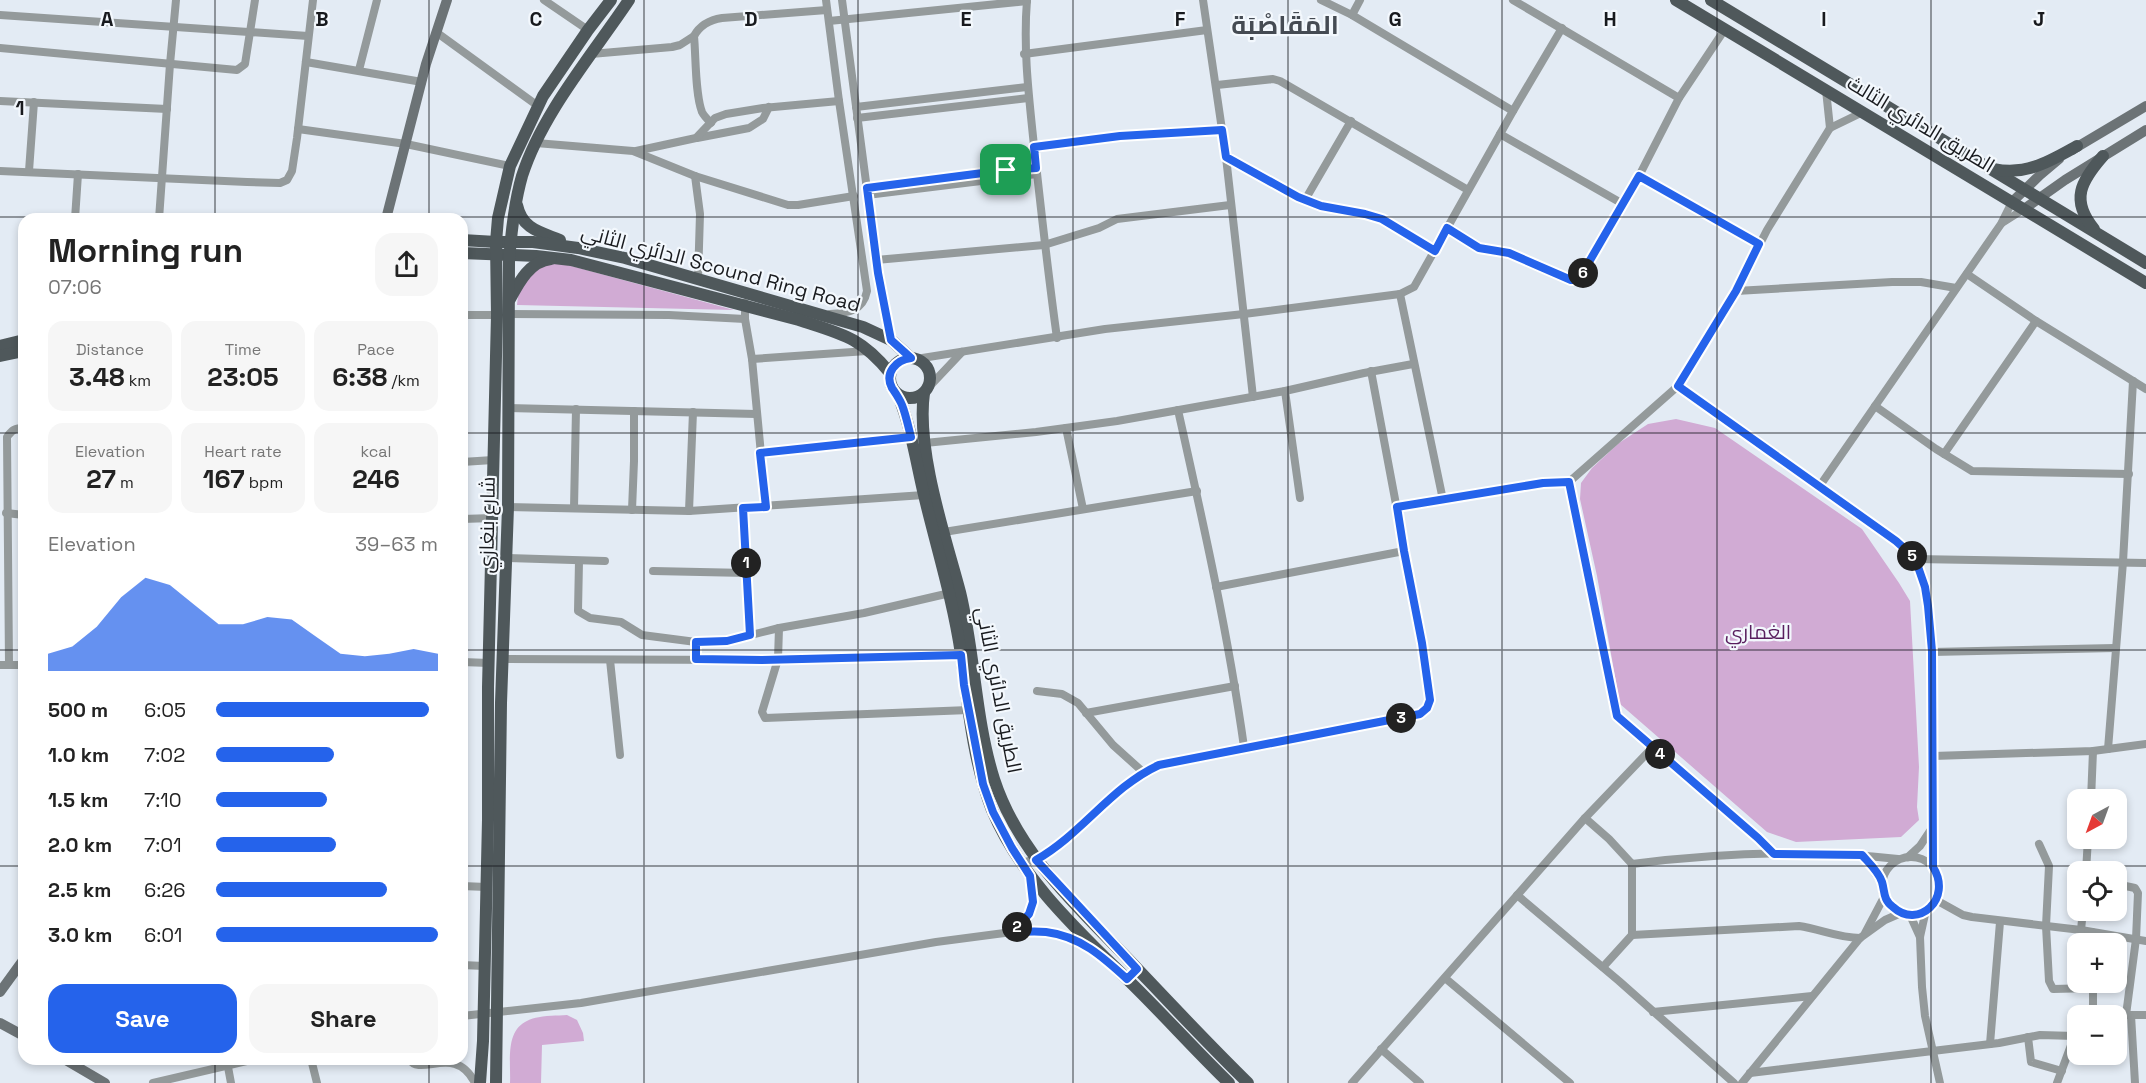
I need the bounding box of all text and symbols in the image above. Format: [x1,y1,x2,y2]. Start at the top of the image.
text: A [101,6,114,32]
text: B [315,6,329,32]
text: C [530,6,543,32]
text: D [744,6,758,32]
text: E [960,6,972,32]
text: F [1175,6,1186,32]
text: G [1388,6,1402,32]
text: H [1603,6,1617,32]
text: I [1821,6,1827,32]
text: J [2033,6,2045,32]
district label: المَقَاصْبَة [1231,8,1339,42]
street label: الطريق الدائري الثالث [1841,70,2000,181]
text: 1 [15,95,25,121]
pin [980,144,1031,195]
icon: arrive [989,153,1022,186]
street label: الدائري الثاني Scound Ring Road [578,218,864,321]
text: Morning run [48,230,243,272]
button: share [375,233,438,296]
pin: 6 [1568,258,1598,288]
text: 6 [1578,262,1588,283]
text: 07:06 [48,274,102,300]
text: Distance [76,339,144,360]
text: Time [225,339,261,360]
text: Pace [357,339,395,360]
text: 3.48 [69,360,125,394]
text: 23:05 [207,360,279,394]
text: 6:38 [332,360,387,394]
text: km [125,370,151,391]
text: /km [387,370,420,391]
text: Elevation [75,441,145,462]
text: Heart rate [204,441,282,462]
text: kcal [361,441,391,462]
text: 27 [86,462,116,496]
text: 167 [203,462,245,496]
text: 246 [352,462,400,496]
text: m [116,472,134,493]
text: bpm [245,472,283,493]
street label: شارع بنغازي [473,476,504,574]
text: Elevation [48,531,136,557]
text: 39–63 m [355,531,438,557]
pin: 5 [1897,541,1927,571]
text: 5 [1907,545,1917,566]
pin: 1 [731,548,761,578]
text: 1 [742,552,750,573]
street label: الطريق الدائري الثاني [967,605,1028,776]
park label: الغماري [1725,619,1791,648]
text: 500 m [48,697,108,723]
text: 6:05 [144,697,186,723]
pin: 3 [1386,703,1416,733]
text: 3 [1396,707,1406,728]
pin: 4 [1645,739,1675,769]
text: 1.0 km [48,742,109,768]
text: 7:02 [144,742,185,768]
text: 4 [1655,743,1665,764]
text: 1.5 km [48,787,108,813]
text: 7:10 [144,787,182,813]
north arrow [2067,789,2127,849]
map controls [2067,789,2127,1065]
text: 2.0 km [48,832,112,858]
text: 7:01 [144,832,182,858]
button: locate [2067,861,2127,921]
text: 2.5 km [48,877,111,903]
text: 6:26 [144,877,186,903]
pin: 2 [1002,912,1032,942]
text: 2 [1012,916,1022,937]
text: 3.0 km [48,922,112,948]
text: 6:01 [144,922,182,948]
button: + [2067,933,2127,993]
button: Save [48,984,237,1053]
button: Share [249,984,438,1053]
button: − [2067,1005,2127,1065]

